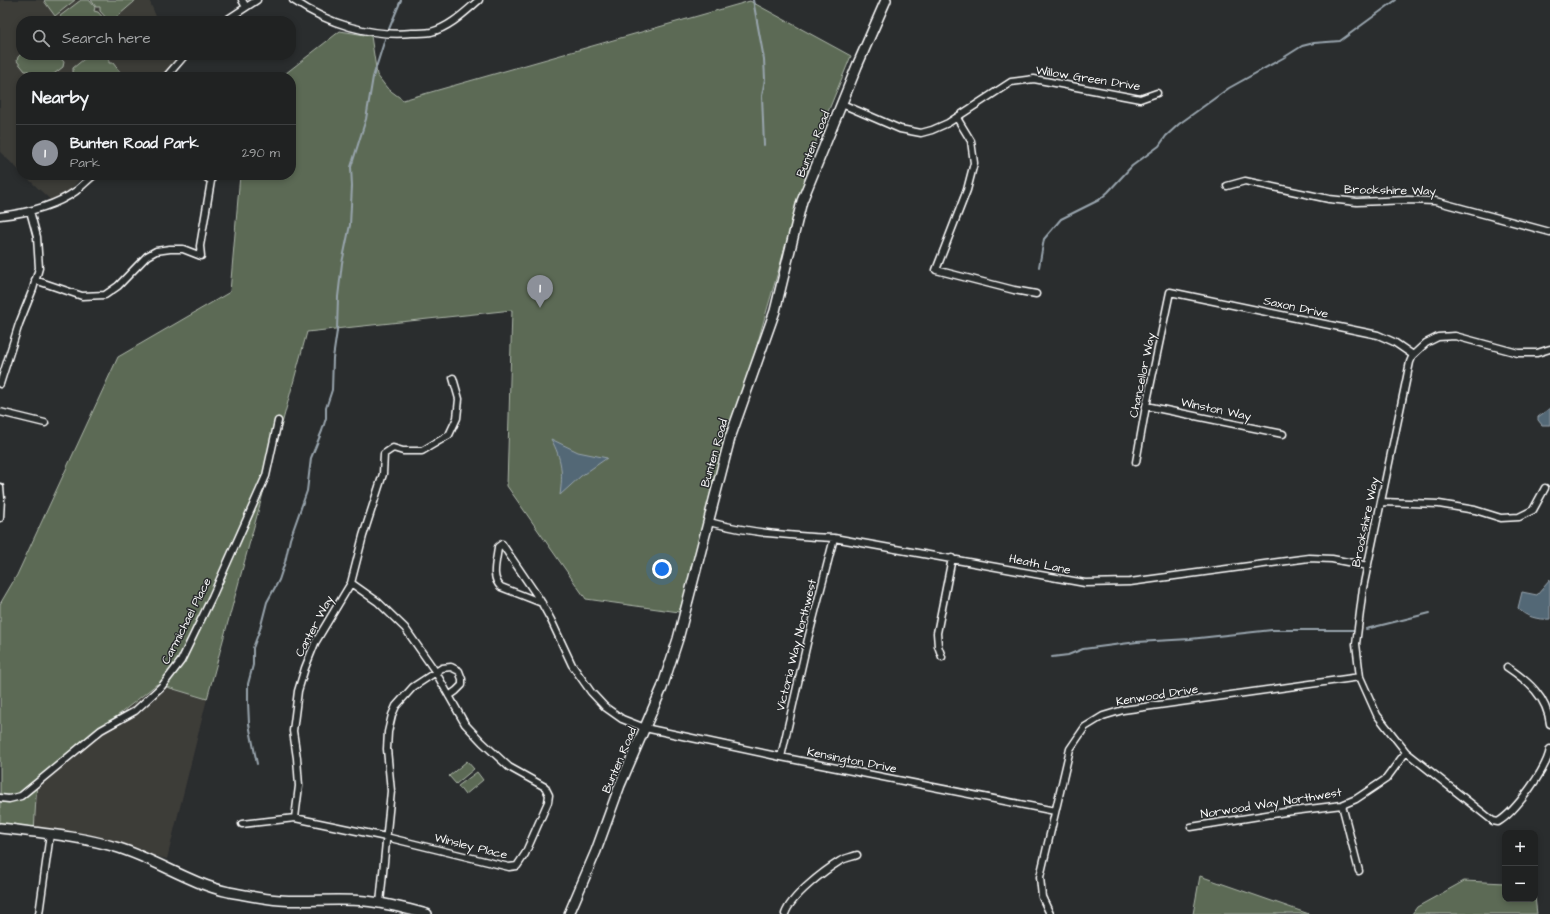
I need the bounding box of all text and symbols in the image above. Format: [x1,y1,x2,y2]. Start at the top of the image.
search box [16,16,296,60]
icon: search [30,27,52,49]
text: Search here [62,28,151,49]
street label: Willow Green Drive [1034,62,1142,95]
text: Nearby [32,86,89,110]
street label: Bunten Road [792,108,835,180]
text: Bunten Road Park [70,133,199,154]
text: 1 [44,144,46,162]
text: 290 m [242,144,280,162]
text: Park [70,154,100,172]
street label: Brookshire Way [1344,181,1436,201]
pin: 1 [527,275,553,308]
street label: Saxon Drive [1262,292,1330,323]
street label: Chancellor Way [1125,331,1161,419]
street label: Winston Way [1179,394,1253,426]
street label: Bunten Road [697,417,732,489]
street label: Brookshire Way [1348,475,1384,569]
street label: Heath Lane [1008,550,1073,579]
your location [652,559,672,579]
street label: Carmichael Place [157,575,216,667]
street label: Victoria Way Northwest [772,577,822,713]
street label: Canter Way [291,592,339,660]
street label: Kenwood Drive [1115,681,1200,710]
street label: Bunten Road [598,724,641,796]
street label: Kensington Drive [805,743,899,779]
street label: Norwood Way Northwest [1199,784,1343,824]
street label: Winsley Place [432,829,510,865]
map controls [1502,830,1538,902]
button: + [1502,830,1538,866]
button: − [1502,866,1538,902]

